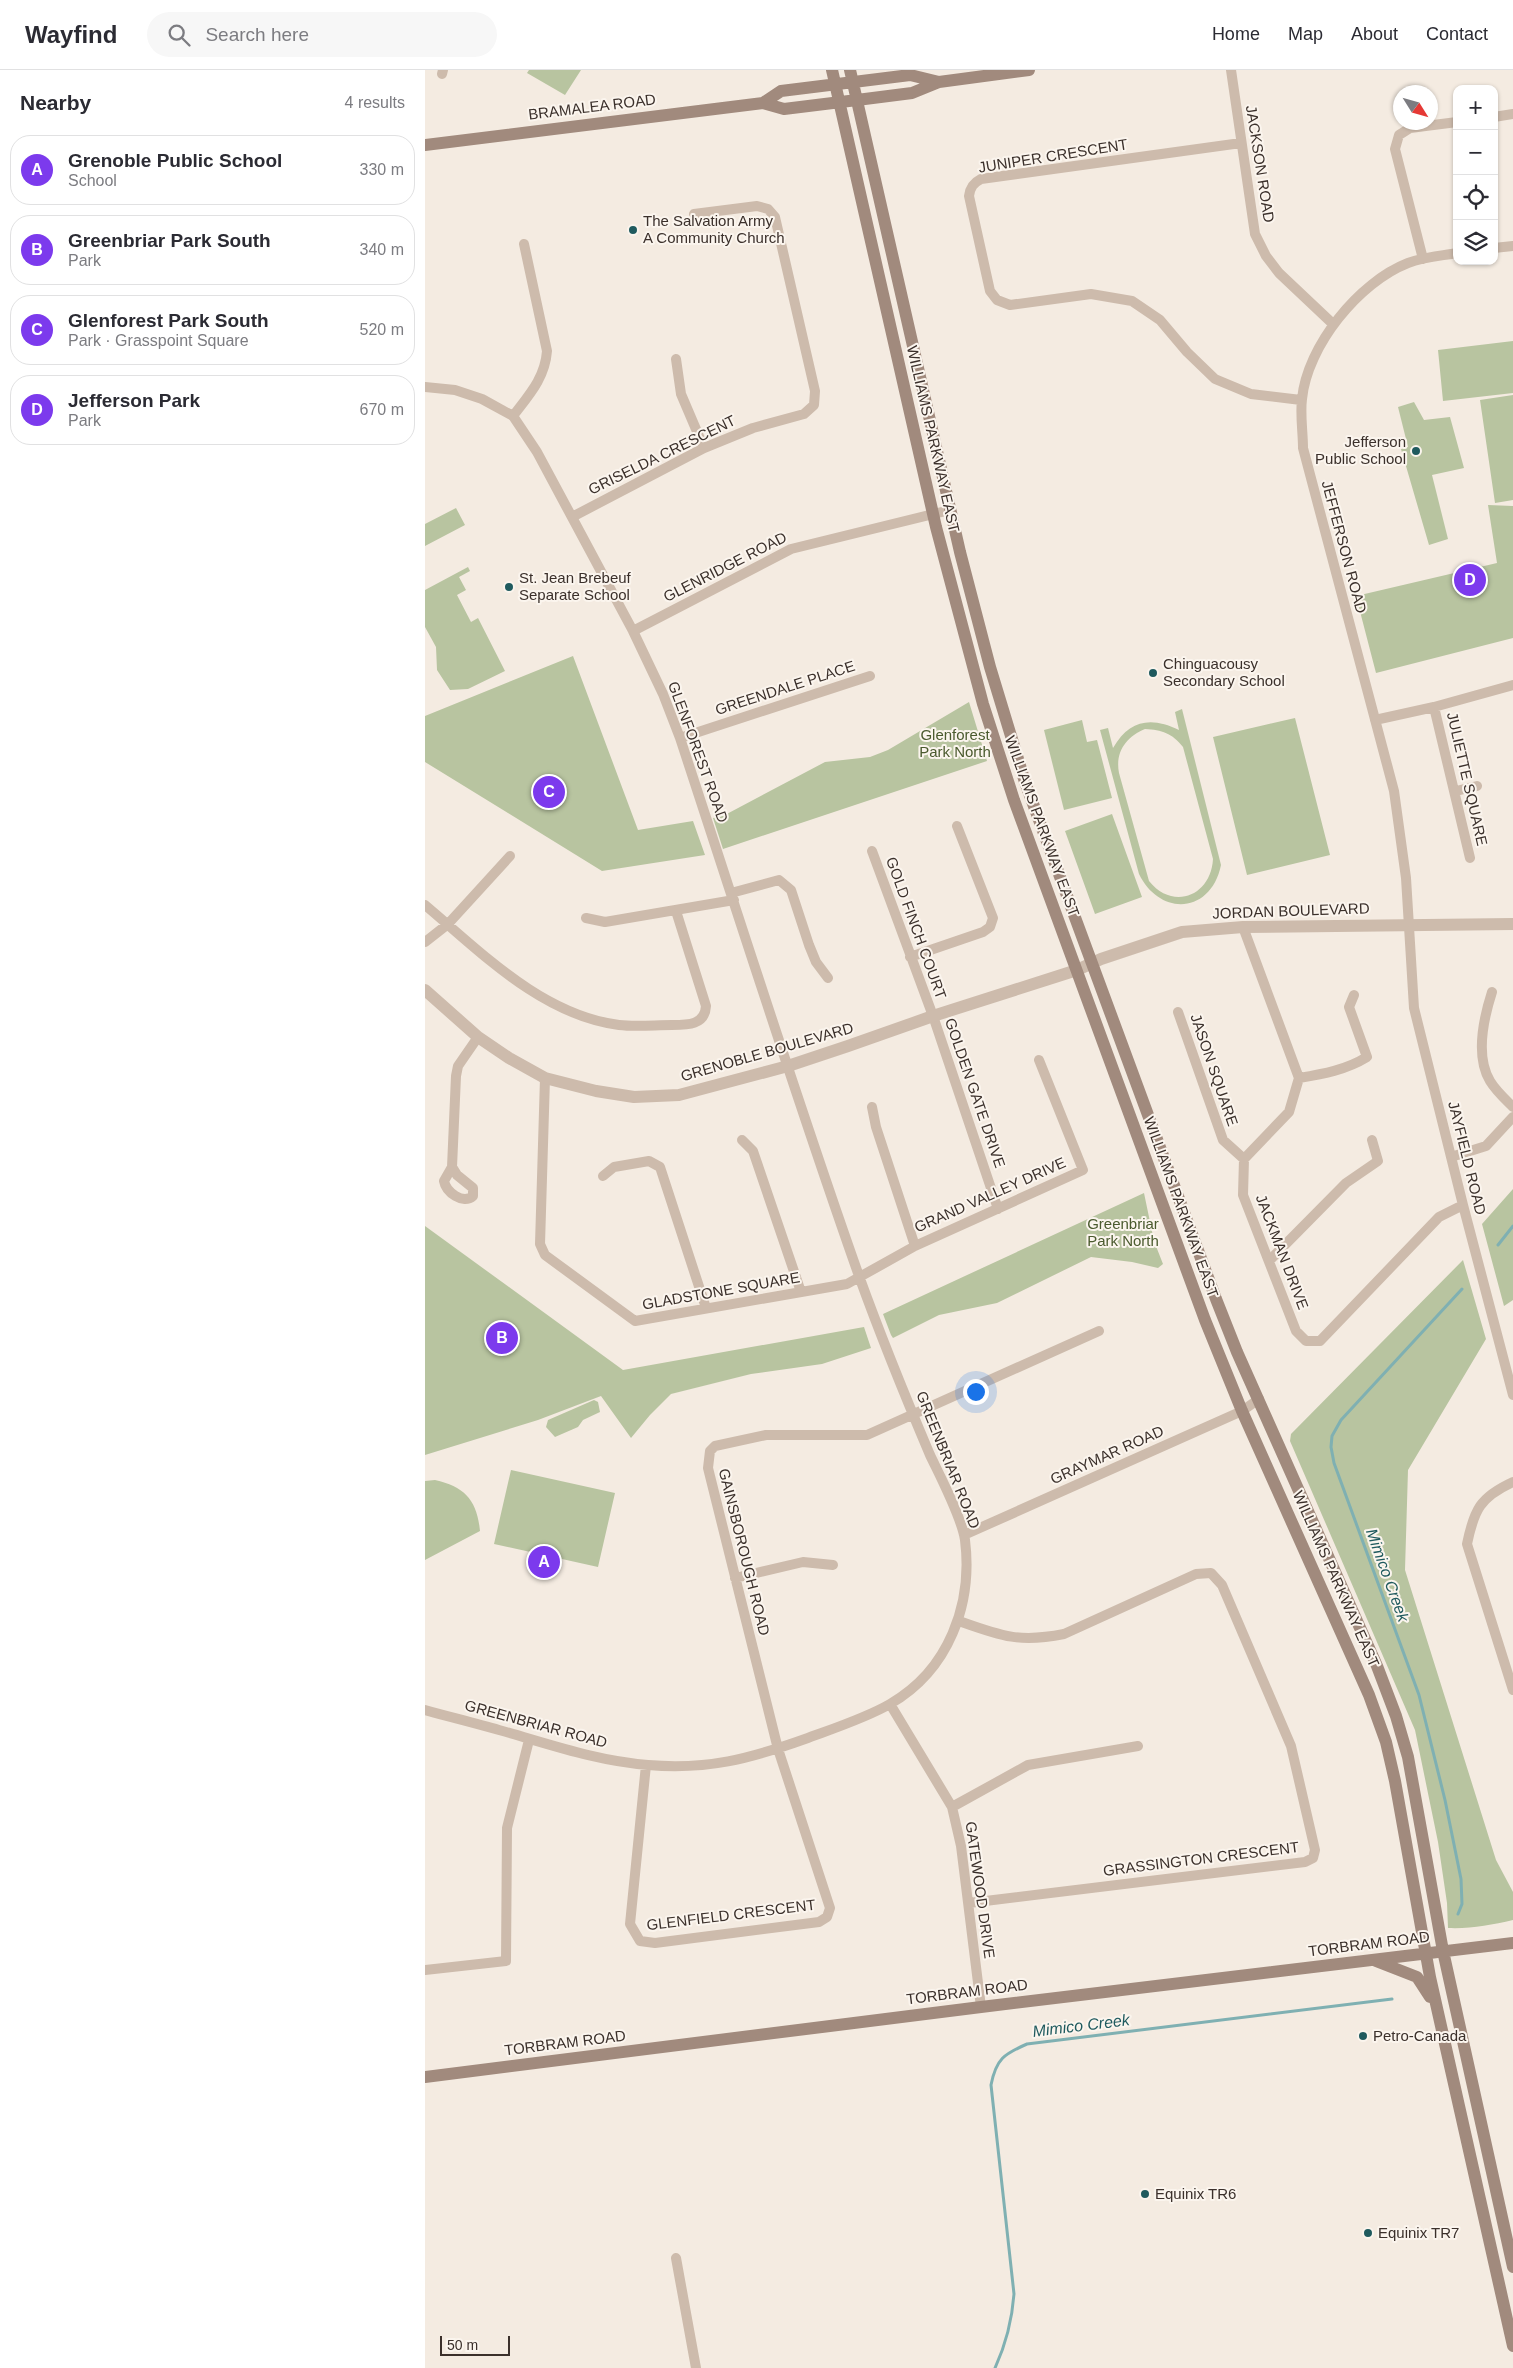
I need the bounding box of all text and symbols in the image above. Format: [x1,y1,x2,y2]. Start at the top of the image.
search box [147,12,497,57]
text: Wayfind [25,21,117,48]
icon: search [165,21,193,49]
text: Search here [205,24,309,45]
text: Home [1212,24,1260,44]
text: Map [1288,24,1323,44]
text: About [1351,24,1398,44]
text: Contact [1426,24,1488,44]
north arrow [1393,85,1438,130]
map controls [1453,85,1498,265]
button: + [1453,85,1498,130]
street label: BRAMALEA ROAD [527,90,657,123]
text: Nearby [20,91,91,114]
text: 4 results [345,94,405,111]
street label: JACKSON ROAD [1243,104,1278,224]
button: − [1453,130,1498,175]
street label: JUNIPER CRESCENT [977,135,1129,176]
text: Grenoble Public School [68,150,282,171]
text: A [31,161,43,178]
text: 330 m [360,161,404,178]
text: School [68,172,117,189]
button: locate [1453,175,1498,220]
place label: The Salvation Army A Community Church [643,212,785,246]
button: layers [1453,220,1498,265]
marker: The Salvation Army A Community Church [627,224,639,236]
text: Greenbriar Park South [68,230,271,251]
text: B [31,241,43,258]
text: 340 m [360,241,404,258]
text: Park [68,252,101,269]
text: Glenforest Park South [68,310,269,331]
text: C [31,321,43,338]
text: 520 m [360,321,404,338]
text: Park · Grasspoint Square [68,332,249,349]
street label: WILLIAMS PARKWAY EAST [904,344,963,534]
text: Jefferson Park [68,390,200,411]
text: D [31,401,43,418]
text: 670 m [360,401,404,418]
street label: GRISELDA CRESCENT [585,411,738,498]
text: Park [68,412,101,429]
place label: Jefferson Public School [1315,433,1406,467]
marker: Jefferson Public School [1410,445,1422,457]
street label: JEFFERSON ROAD [1319,479,1370,615]
street label: GLENRIDGE ROAD [660,528,789,605]
pin: D [1454,561,1486,599]
place label: St. Jean Brebeuf Separate School [519,569,632,603]
marker: St. Jean Brebeuf Separate School [503,581,515,593]
place label: Chinguacousy Secondary School [1163,655,1285,689]
street label: GREENDALE PLACE [713,657,857,718]
marker: Chinguacousy Secondary School [1147,667,1159,679]
street label: GLENFOREST ROAD [665,679,732,825]
street label: JULIETTE SQUARE [1444,710,1491,847]
park label: Glenforest Park North [919,726,991,760]
street label: WILLIAMS PARKWAY EAST [1002,733,1083,919]
pin: C [533,773,565,811]
street label: GOLD FINCH COURT [883,855,950,1001]
street label: JORDAN BOULEVARD [1212,899,1370,922]
street label: JASON SQUARE [1187,1012,1242,1128]
street label: GOLDEN GATE DRIVE [942,1016,1009,1170]
street label: GRENOBLE BOULEVARD [679,1019,855,1084]
street label: JAYFIELD ROAD [1445,1099,1490,1217]
street label: WILLIAMS PARKWAY EAST [1141,1114,1222,1300]
street label: GRAND VALLEY DRIVE [912,1153,1068,1236]
street label: JACKMAN DRIVE [1253,1192,1312,1312]
park label: Greenbriar Park North [1087,1215,1159,1249]
street label: GLADSTONE SQUARE [641,1268,801,1313]
pin: B [486,1319,518,1357]
your location [963,1379,989,1405]
street label: GREENBRIAR ROAD [913,1389,984,1531]
street label: GRAYMAR ROAD [1048,1422,1166,1487]
street label: GAINSBOROUGH ROAD [715,1467,774,1637]
street label: WILLIAMS PARKWAY EAST [1290,1488,1383,1670]
water label: Mimico Creek [1363,1526,1413,1625]
pin: A [528,1543,560,1581]
street label: GREENBRIAR ROAD [463,1696,609,1751]
street label: GATEWOOD DRIVE [962,1820,999,1959]
street label: GRASSINGTON CRESCENT [1102,1838,1300,1879]
street label: GLENFIELD CRESCENT [646,1896,816,1933]
street label: TORBRAM ROAD [1307,1928,1431,1959]
street label: TORBRAM ROAD [905,1976,1029,2007]
water label: Mimico Creek [1031,2011,1132,2040]
street label: TORBRAM ROAD [503,2027,627,2058]
place label: Petro-Canada [1373,2027,1467,2044]
marker: Petro-Canada [1357,2030,1369,2042]
place label: Equinix TR6 [1155,2185,1236,2202]
marker: Equinix TR6 [1139,2188,1151,2200]
place label: Equinix TR7 [1378,2224,1459,2241]
marker: Equinix TR7 [1362,2227,1374,2239]
scale bar [440,2333,510,2356]
text: 50 m [447,2337,478,2353]

